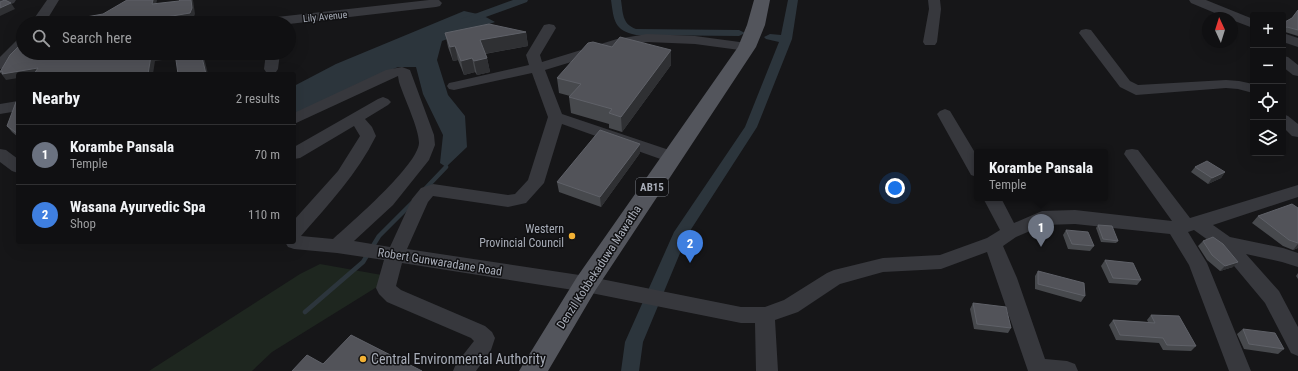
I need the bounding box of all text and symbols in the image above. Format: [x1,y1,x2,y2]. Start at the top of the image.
street label: Lily Avenue [302,9,348,24]
north arrow [1202,12,1238,48]
map controls [1250,12,1286,156]
button: + [1250,12,1286,48]
search box [16,16,296,60]
icon: search [30,27,52,49]
text: Search here [62,29,132,47]
button: − [1250,48,1286,84]
button: locate [1250,84,1286,120]
text: Nearby [32,88,80,108]
text: 2 results [236,91,280,106]
button: layers [1250,120,1286,156]
text: Korambe Pansala [70,138,174,156]
text: 1 [42,147,48,162]
text: 70 m [254,147,280,162]
popup [974,149,1108,201]
text: Temple [70,156,108,171]
text: Korambe Pansala [989,159,1093,177]
text: Temple [989,177,1026,192]
road number: AB15 [636,178,668,196]
your location [885,178,905,198]
text: Wasana Ayurvedic Spa [70,198,206,216]
street label: Denzil Kobbekaduwa Mawatha [554,202,644,331]
text: 2 [42,207,48,222]
text: 110 m [248,207,280,222]
pin: 1 [1028,214,1054,247]
text: Shop [70,216,96,231]
place label: Western Provincial Council [479,222,564,250]
pin: 2 [677,230,703,263]
marker: Western Provincial Council [567,231,577,241]
street label: Robert Gunwaradane Road [377,245,503,279]
place label: Central Environmental Authority [371,351,546,367]
marker: Central Environmental Authority [358,354,368,364]

